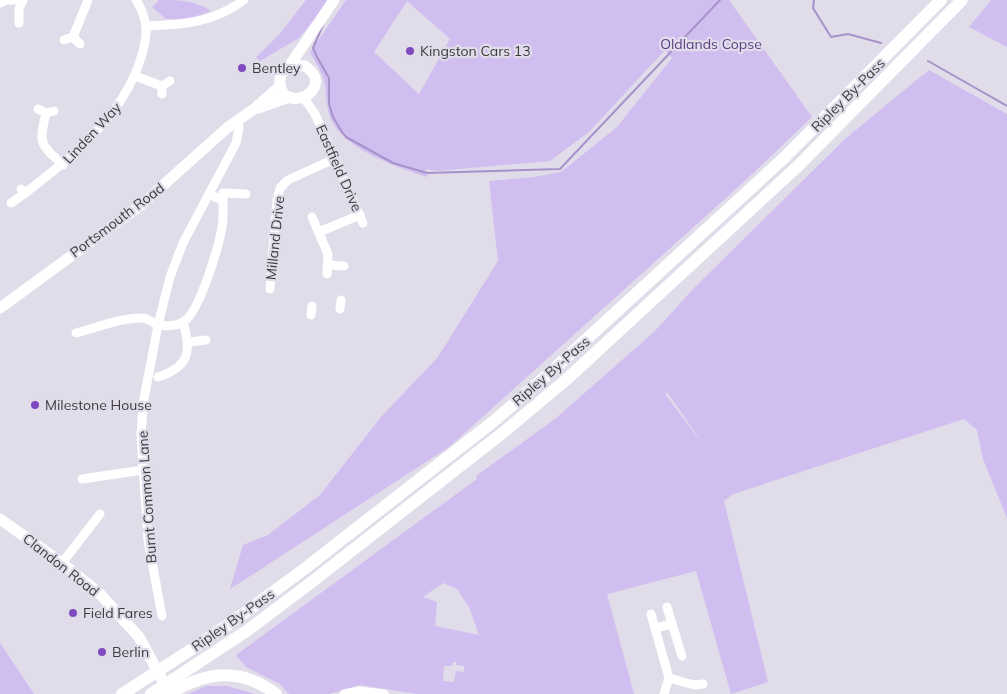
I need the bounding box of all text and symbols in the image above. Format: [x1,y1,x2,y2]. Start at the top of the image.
park label: Oldlands Copse [660,35,762,53]
place label: Kingston Cars 13 [420,42,531,60]
marker: Kingston Cars 13 [404,45,416,57]
street label: Ripley By-Pass [807,54,889,136]
place label: Bentley [252,59,301,77]
marker: Bentley [236,62,248,74]
street label: Linden Way [59,98,125,168]
street label: Eastfield Drive [312,122,366,214]
street label: Portsmouth Road [66,179,168,261]
street label: Milland Drive [262,195,288,281]
street label: Ripley By-Pass [508,332,594,410]
place label: Milestone House [45,396,152,414]
marker: Milestone House [29,399,41,411]
street label: Burnt Common Lane [133,430,161,564]
street label: Clandon Road [19,530,103,600]
street label: Ripley By-Pass [188,585,278,655]
place label: Field Fares [83,604,153,622]
marker: Field Fares [67,607,79,619]
place label: Berlin [112,643,149,661]
marker: Berlin [96,646,108,658]

